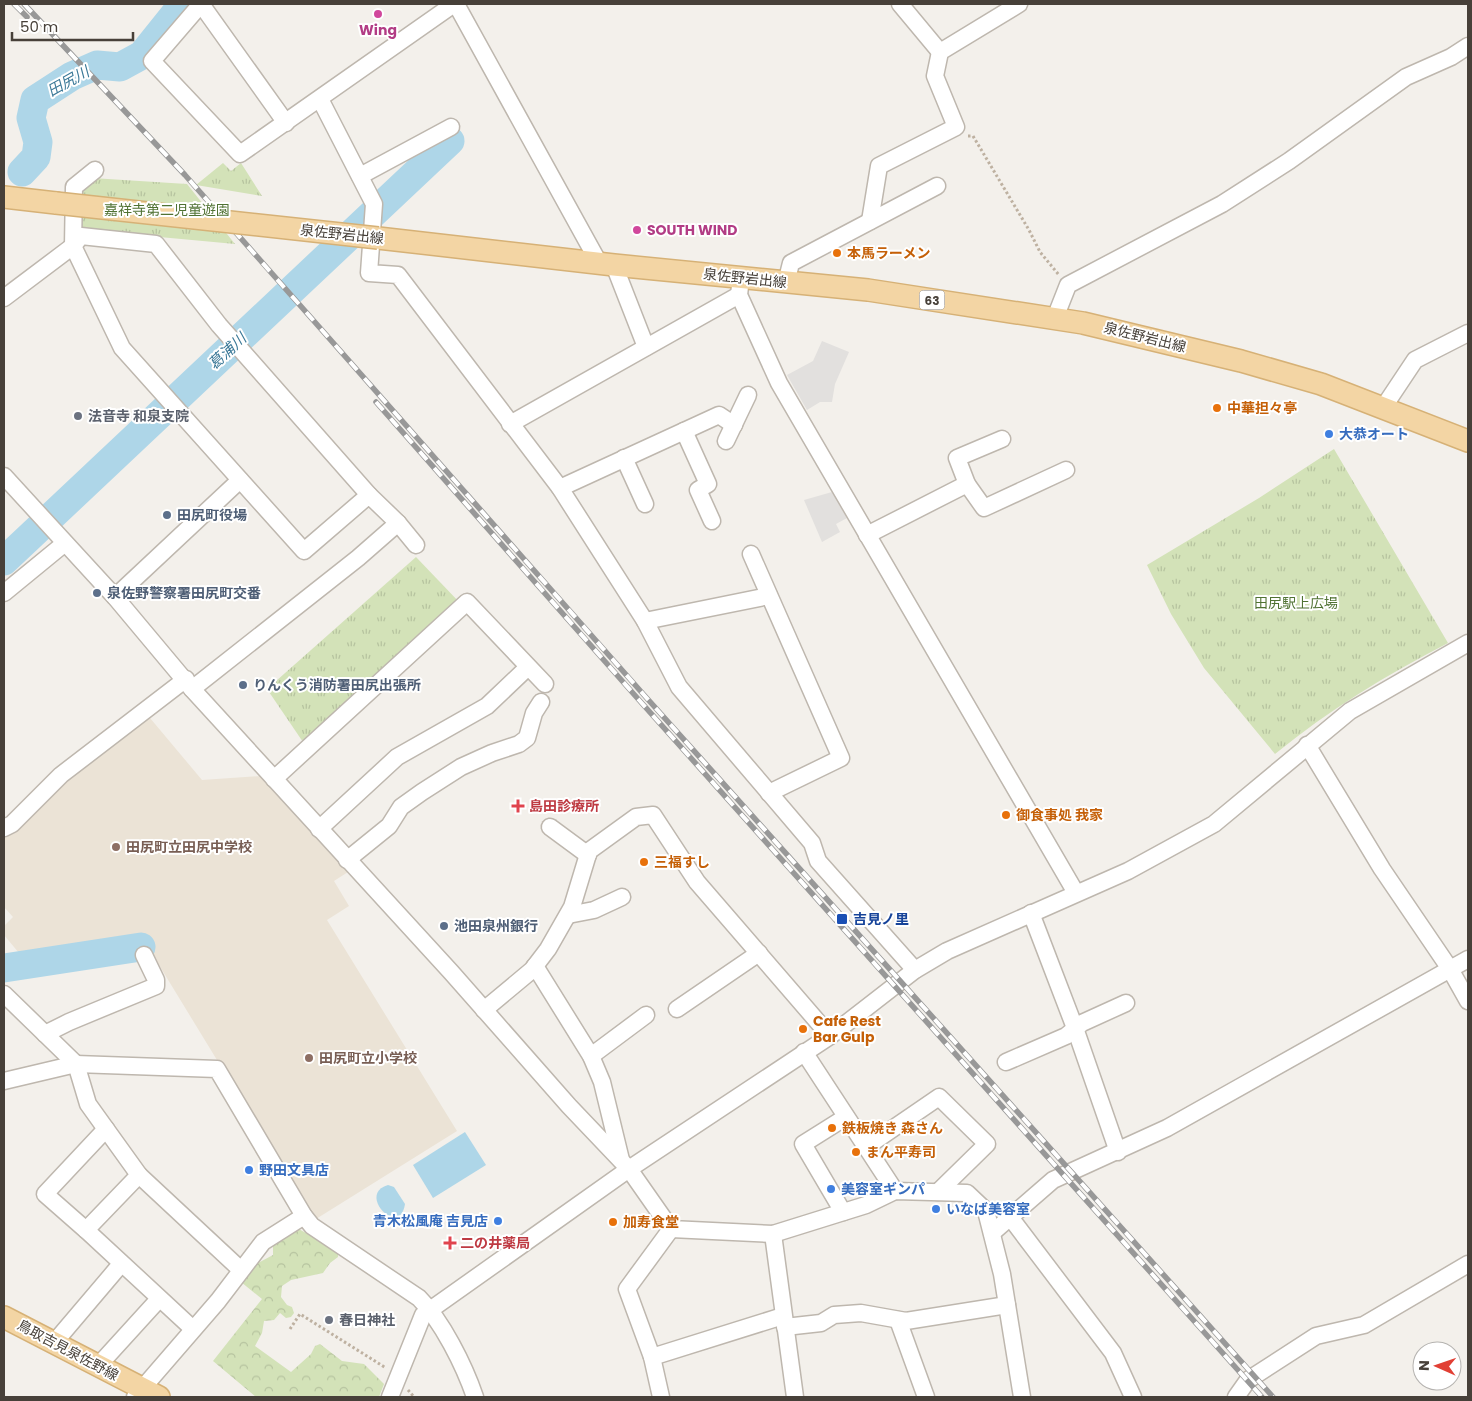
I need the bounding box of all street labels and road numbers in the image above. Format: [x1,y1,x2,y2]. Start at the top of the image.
street label: 泉佐野岩出線 [299,220,385,248]
street label: 泉佐野岩出線 [702,264,788,292]
road number: 63 [920,290,944,310]
street label: 泉佐野岩出線 [1102,317,1188,357]
street label: 鳥取吉見泉佐野線 [14,1315,122,1385]

